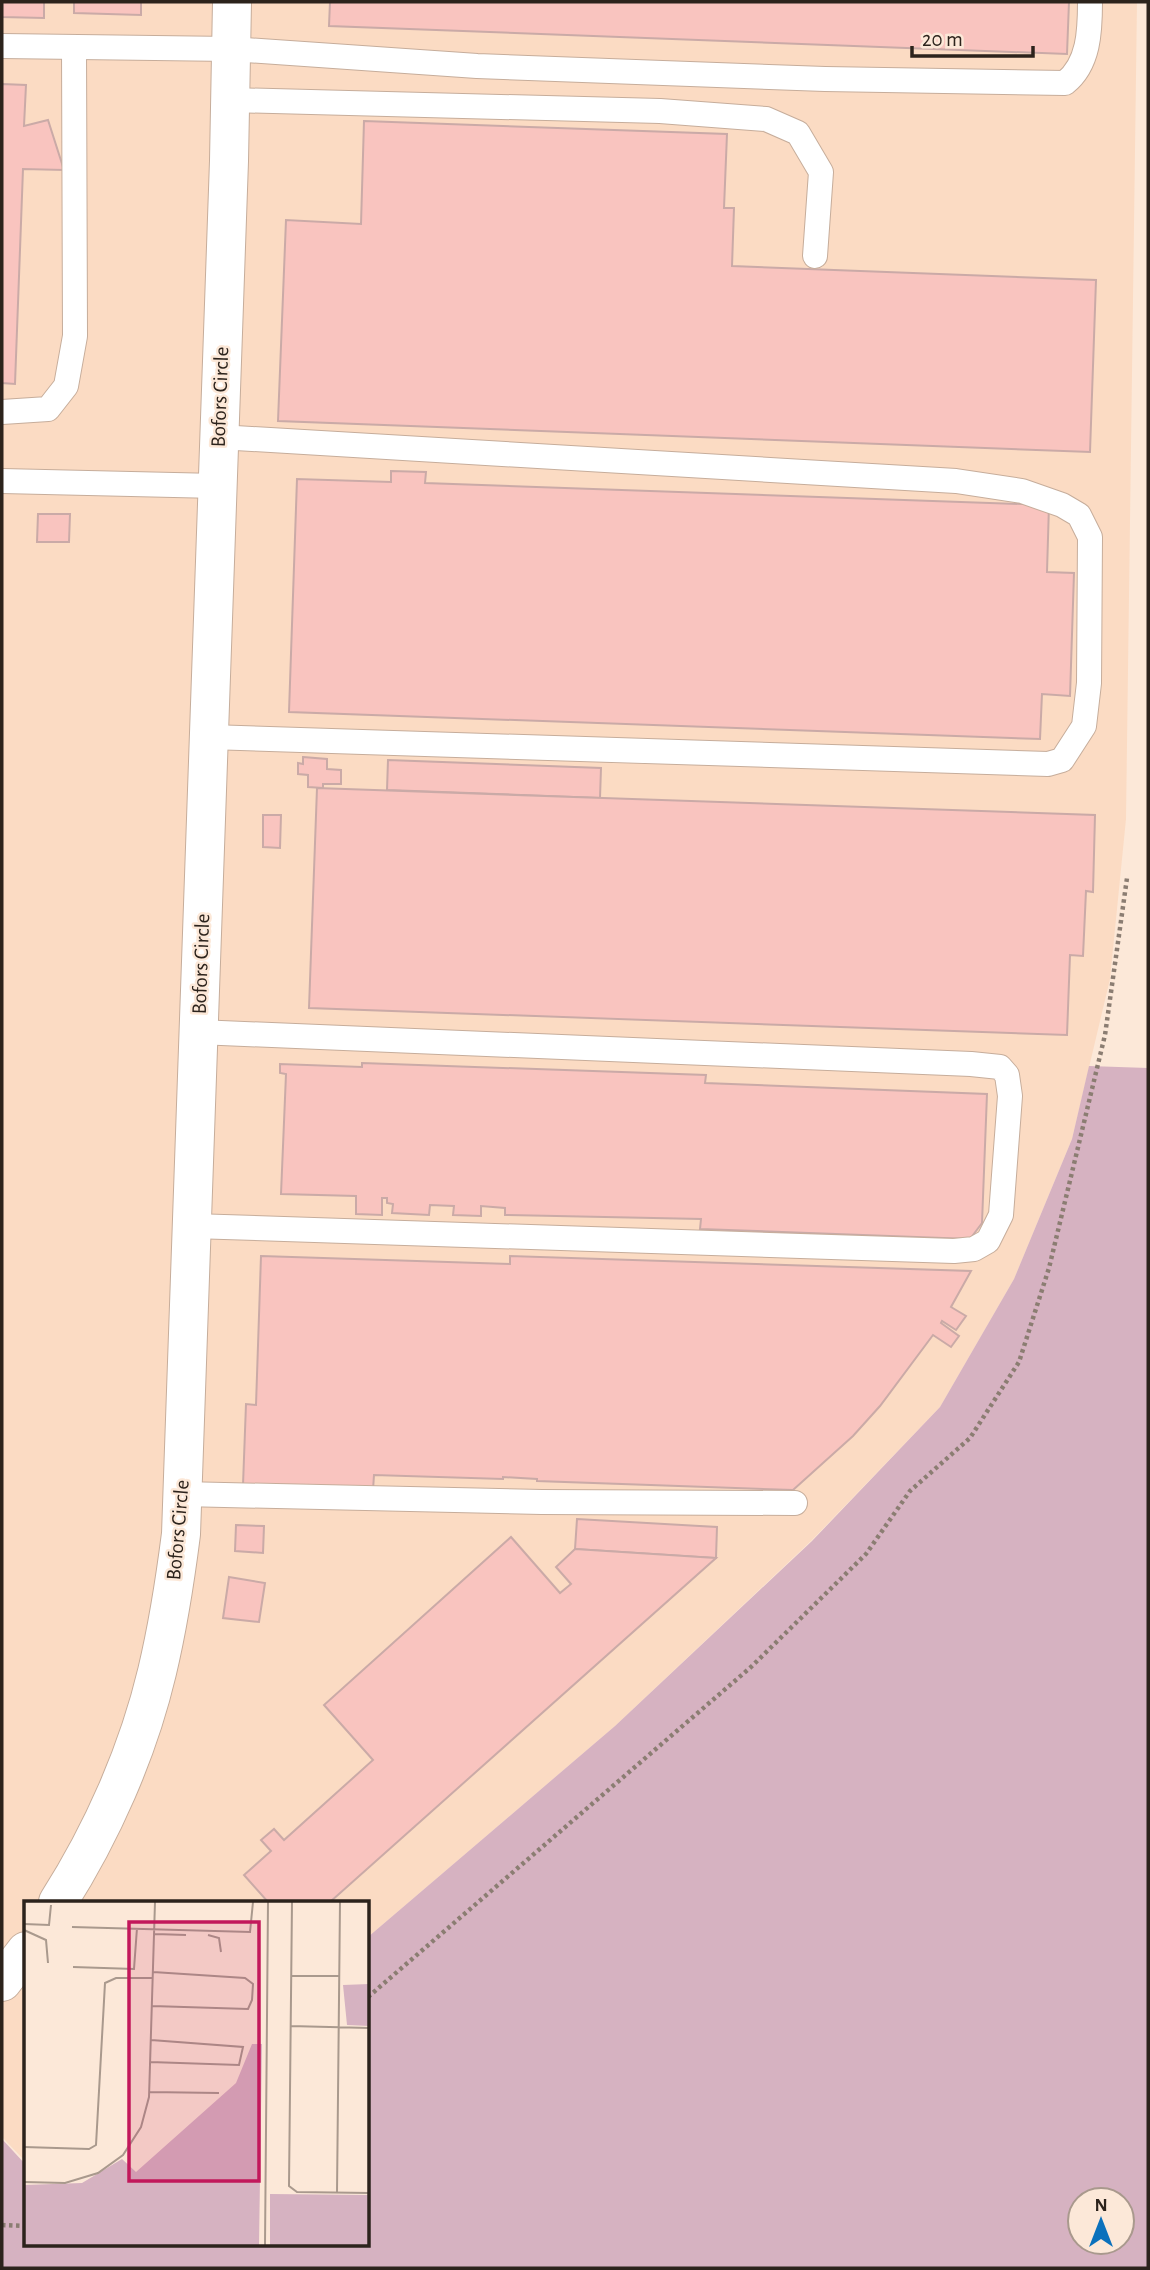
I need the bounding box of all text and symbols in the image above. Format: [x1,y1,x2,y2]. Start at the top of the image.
scale bar [912,14,1033,58]
text: 20 m [922,29,963,50]
street label: Bofors Circle [208,346,232,448]
street label: Bofors Circle [189,913,213,1015]
street label: Bofors Circle [163,1479,193,1581]
inset map [24,1901,369,2246]
north arrow [1066,2186,1136,2256]
text: N [1094,2196,1108,2215]

